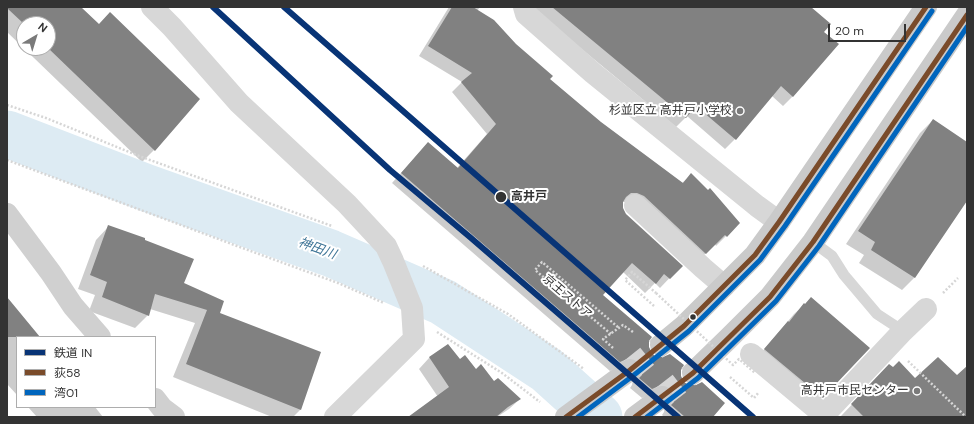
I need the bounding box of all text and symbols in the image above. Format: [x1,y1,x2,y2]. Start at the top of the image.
north arrow [16,16,56,56]
scale bar [830,16,908,42]
text: N [35,19,50,35]
text: 20 m [835,23,864,39]
place label: 杉並区立 高井戸小学校 [609,104,732,118]
marker: 杉並区立 高井戸小学校 [735,106,745,116]
marker: 高井戸 [494,190,508,204]
place label: 高井戸 [511,190,547,204]
water label: 神田川 [296,235,338,263]
street label: 京王ストア [540,272,594,322]
unlabelled marker [688,312,698,322]
legend [16,336,156,408]
text: 鉄道 IN [54,345,92,361]
text: 荻58 [54,365,81,381]
place label: 高井戸市民センター [801,384,909,398]
text: 湾01 [54,385,78,401]
marker: 高井戸市民センター [912,386,922,396]

